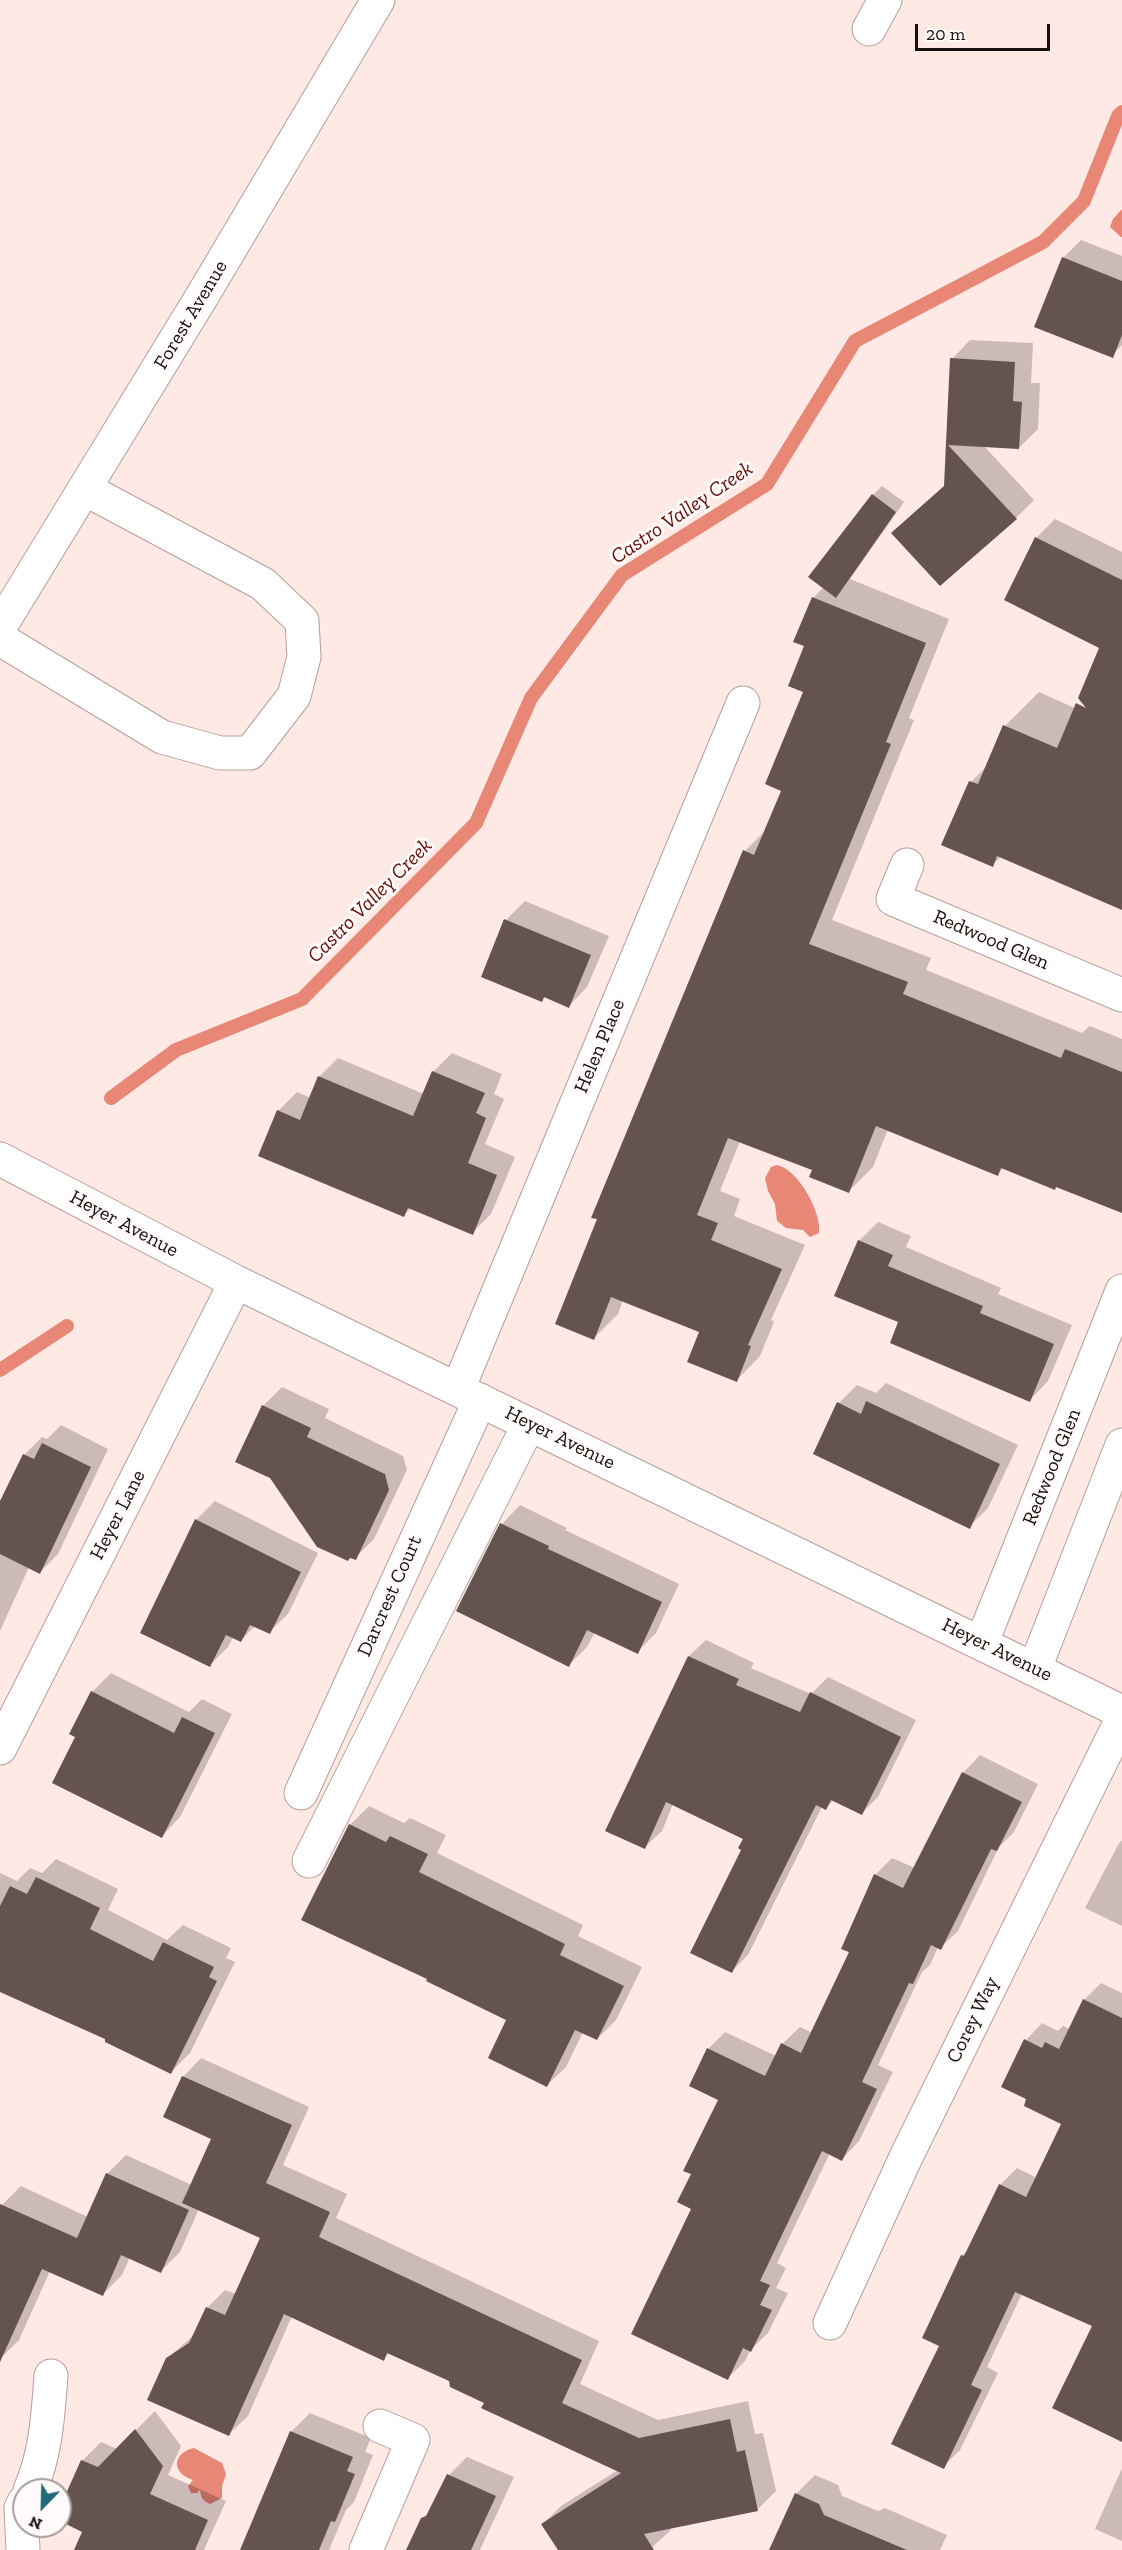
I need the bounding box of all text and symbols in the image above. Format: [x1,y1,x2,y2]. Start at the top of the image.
scale bar [918,12,1053,50]
text: 20 m [926,23,965,45]
street label: Forest Avenue [149,256,233,374]
water label: Castro Valley Creek [606,456,758,570]
water label: Castro Valley Creek [302,833,438,969]
street label: Redwood Glen [929,905,1053,975]
street label: Helen Place [569,995,631,1097]
street label: Heyer Avenue [66,1185,182,1263]
street label: Heyer Avenue [501,1401,619,1475]
street label: Redwood Glen [1018,1405,1086,1529]
street label: Heyer Lane [85,1466,151,1564]
street label: Darcrest Court [353,1532,427,1660]
street label: Heyer Avenue [938,1613,1056,1687]
street label: Corey Way [942,1973,1004,2067]
north arrow [12,2478,72,2538]
text: N [26,2512,45,2534]

